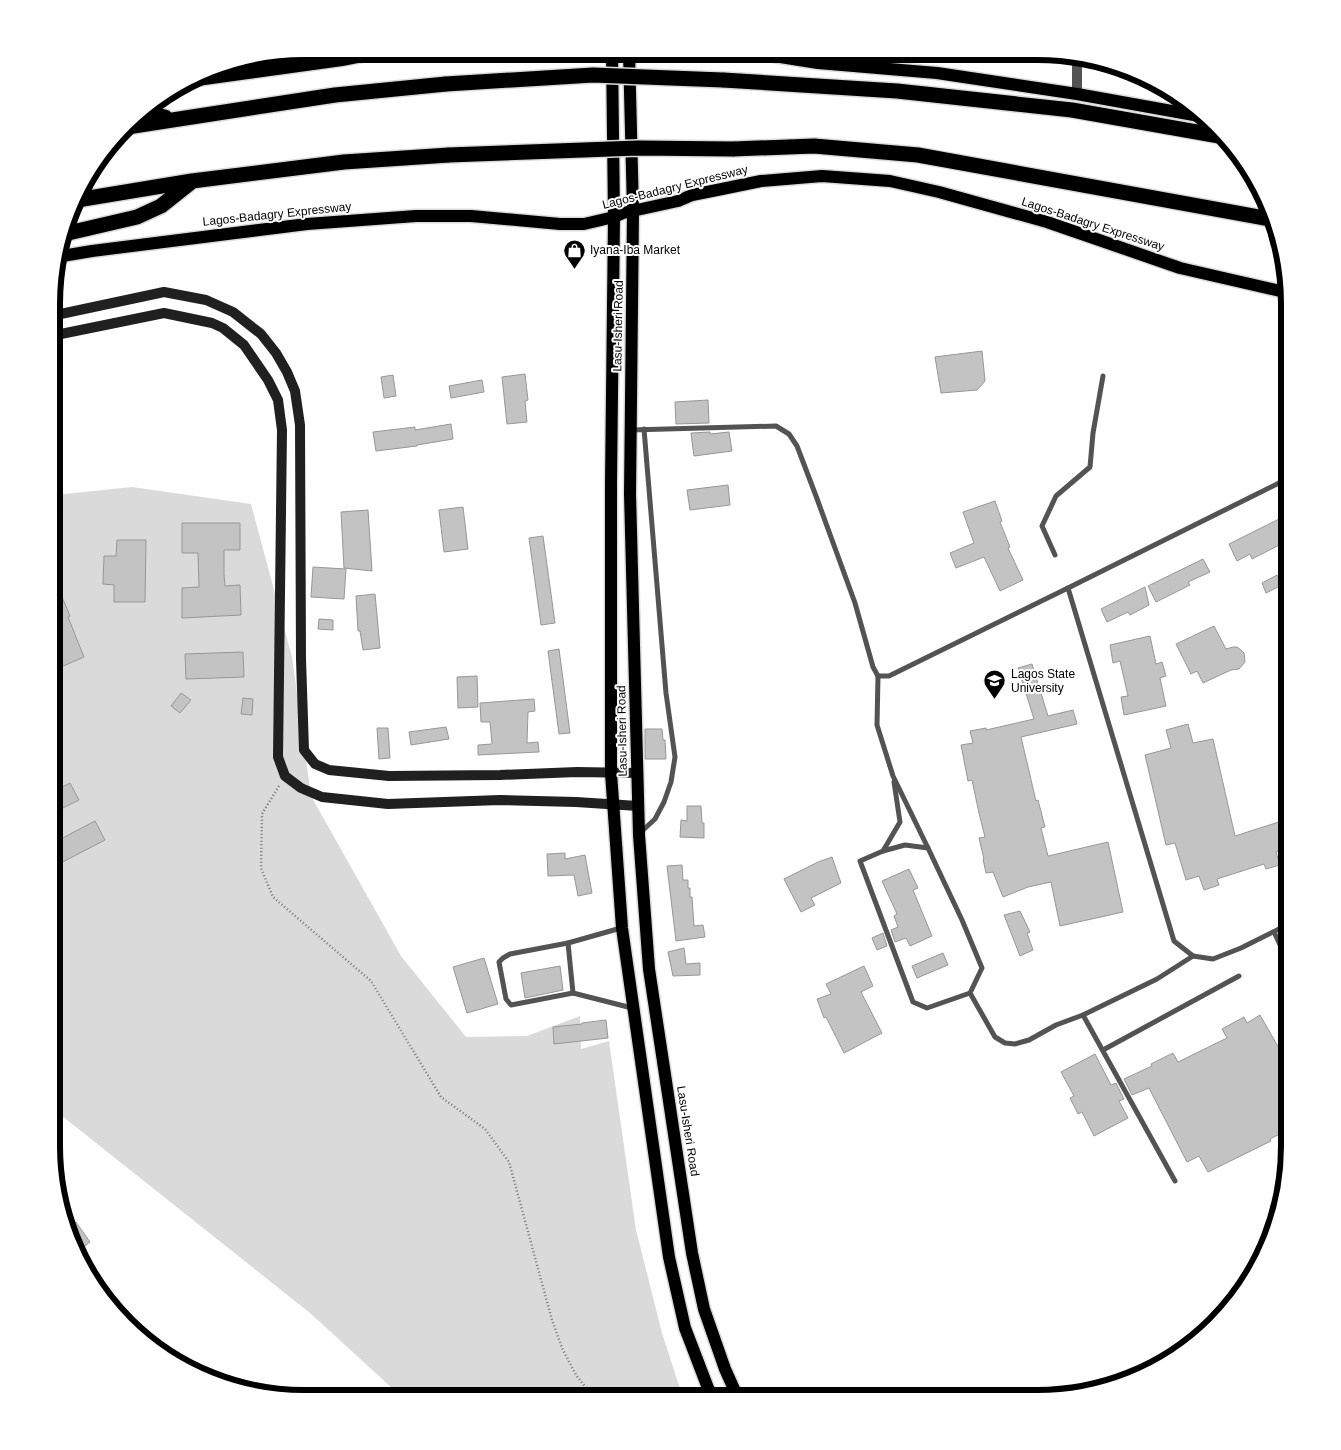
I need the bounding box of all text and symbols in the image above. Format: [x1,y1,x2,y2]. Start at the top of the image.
street label: Lagos-Badagry Expressway [601,162,749,212]
street label: Lagos-Badagry Expressway [1020,194,1166,254]
street label: Lagos-Badagry Expressway [202,199,352,229]
shop icon: Iyana-Iba Market [562,238,586,269]
place label: Iyana-Iba Market [590,243,681,257]
street label: Lasu-Isheri Road [610,280,626,372]
place label: Lagos State University [1011,667,1075,695]
school or university icon: Lagos State University [983,669,1007,700]
street label: Lasu-Isheri Road [614,685,630,777]
street label: Lasu-Isheri Road [674,1085,702,1177]

